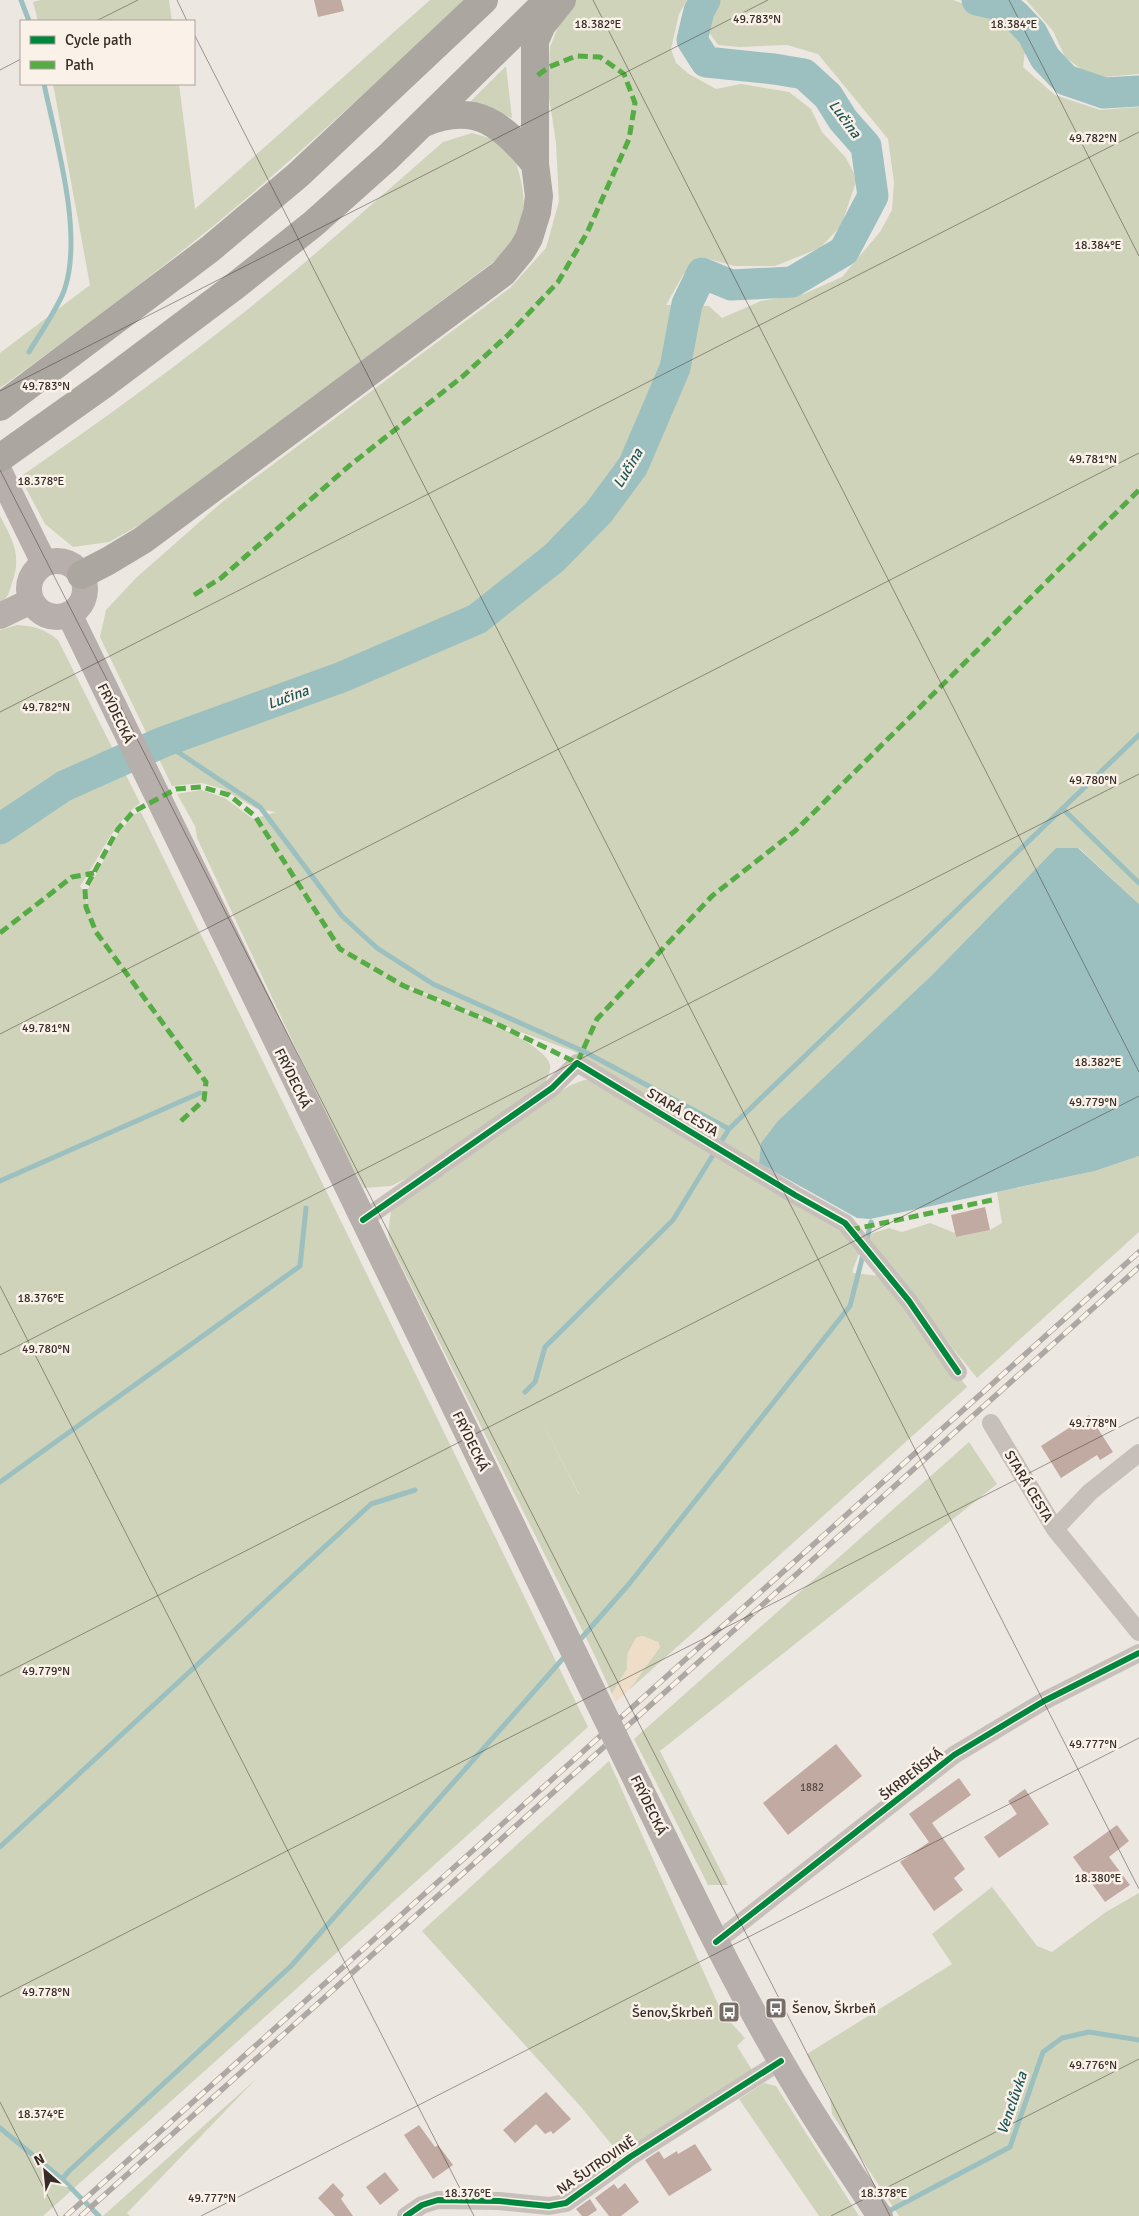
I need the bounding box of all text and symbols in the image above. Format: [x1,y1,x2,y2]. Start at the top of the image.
text: 49.783°N [733,12,781,27]
text: 18.382°E [575,17,622,32]
text: 18.384°E [991,17,1038,32]
legend [20,20,195,85]
text: Cycle path [65,31,132,49]
text: Path [65,56,94,74]
water label: Lučina [825,97,865,142]
text: 49.782°N [1069,131,1117,146]
text: 18.384°E [1075,238,1122,253]
text: 49.783°N [22,379,70,394]
water label: Lučina [609,445,647,491]
text: 49.781°N [1069,452,1117,467]
text: 18.378°E [18,474,65,489]
street label: FRÝDECKÁ [94,680,138,746]
water label: Lučina [265,681,312,713]
text: 49.782°N [22,700,70,715]
text: 49.780°N [1069,773,1117,788]
text: 49.781°N [22,1021,70,1036]
street label: FRÝDECKÁ [271,1045,315,1111]
text: 18.382°E [1075,1055,1122,1070]
street label: STARÁ CESTA [644,1084,722,1141]
text: 49.779°N [1069,1095,1117,1110]
text: 18.376°E [18,1291,65,1306]
text: 49.780°N [22,1342,70,1357]
street label: FRÝDECKÁ [449,1408,493,1474]
text: 49.778°N [1069,1416,1117,1431]
street label: STARÁ CESTA [1001,1447,1057,1525]
text: 49.779°N [22,1664,70,1679]
text: 49.777°N [1069,1737,1117,1752]
street label: ŠKRBEŇSKÁ [876,1744,946,1804]
street label: FRÝDECKÁ [627,1772,671,1838]
house number: 1882 [800,1781,824,1794]
text: 18.380°E [1075,1871,1122,1886]
text: 49.778°N [22,1985,70,2000]
bus stop icon: Šenov, Škrbeň [764,1996,788,2020]
bus stop icon: Šenov,Škrbeň [717,2000,741,2024]
place label: Šenov, Škrbeň [792,2000,876,2017]
place label: Šenov,Škrbeň [632,2004,713,2021]
text: 49.776°N [1069,2058,1117,2073]
water label: Venclůvka [993,2069,1031,2137]
text: 18.374°E [18,2107,65,2122]
street label: NA ŠUTROVINĚ [553,2133,639,2198]
north arrow [20,2146,70,2196]
text: N [31,2150,48,2170]
text: 18.376°E [445,2186,492,2201]
text: 18.378°E [861,2186,908,2201]
text: 49.777°N [188,2191,236,2206]

